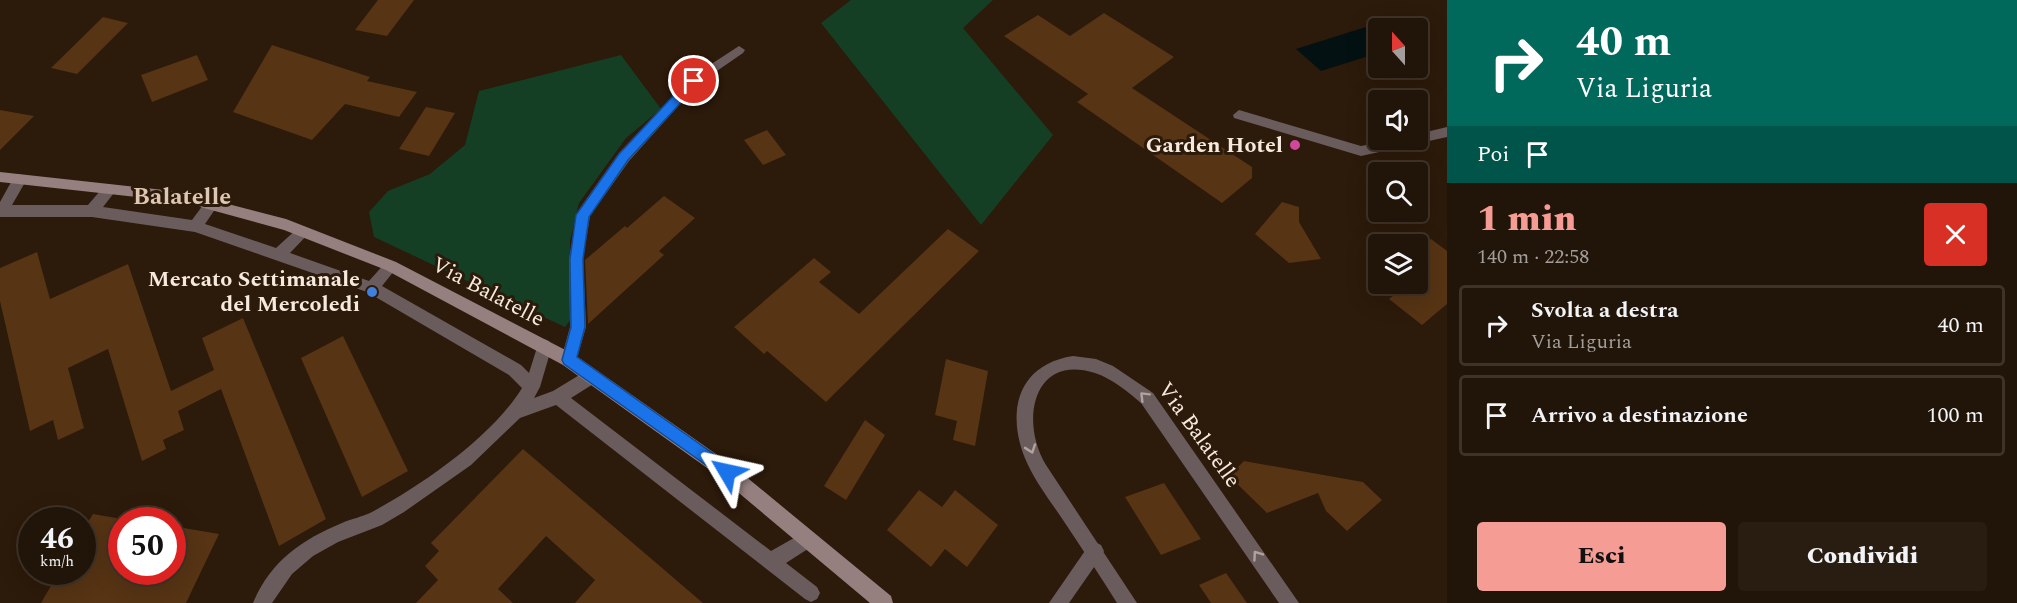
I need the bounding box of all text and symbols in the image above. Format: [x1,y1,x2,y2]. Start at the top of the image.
text: 40 m [1576,11,1671,74]
north arrow [1368,18,1428,78]
map controls [1368,18,1428,294]
icon: right [1477,24,1555,102]
pin [668,55,719,106]
icon: arrive [677,64,710,97]
text: Via Liguria [1576,68,1712,110]
button: sound [1368,90,1428,150]
place label: Garden Hotel [1146,129,1283,162]
marker: Garden Hotel [1288,138,1302,152]
text: Poi [1477,138,1509,171]
icon: arrive [1521,138,1554,171]
button: search [1368,162,1428,222]
district label: Balatelle [133,179,231,215]
text: 1 min [1477,192,1577,247]
button: close [1924,203,1987,266]
button: layers [1368,234,1428,294]
text: 140 m · 22:58 [1477,242,1589,272]
street label: Via Balatelle [426,248,550,336]
place label: Mercato Settimanale del Mercoledi [148,263,360,321]
marker: Mercato Settimanale del Mercoledi [365,285,379,299]
text: Svolta a destra [1531,294,1678,327]
icon: right [1480,309,1513,342]
text: 40 m [1938,309,1984,342]
text: Via Liguria [1531,327,1632,357]
street label: Via Balatelle [1149,375,1249,495]
one-way arrow [1140,393,1151,403]
icon: arrive [1480,399,1513,432]
text: Arrivo a destinazione [1531,399,1748,432]
text: 100 m [1927,399,1984,432]
position arrow [695,440,759,504]
one-way arrow [1023,443,1036,453]
speed limit sign: 50 [108,507,186,585]
text: 46 [40,516,74,562]
button: Esci [1477,522,1726,591]
button: Condividi [1738,522,1987,591]
text: km/h [40,550,74,573]
one-way arrow [1253,551,1264,562]

